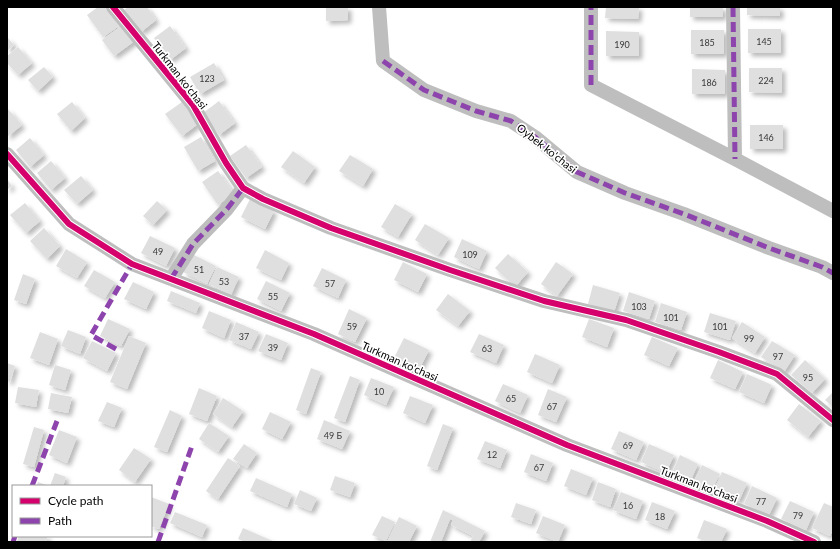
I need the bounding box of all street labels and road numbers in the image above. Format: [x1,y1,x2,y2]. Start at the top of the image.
street label: Turkman ko'chasi [150,39,211,112]
street label: Oybek ko'chasi [514,121,580,176]
street label: Turkman ko'chasi [360,338,440,384]
street label: Turkman ko'chasi [658,463,740,505]

